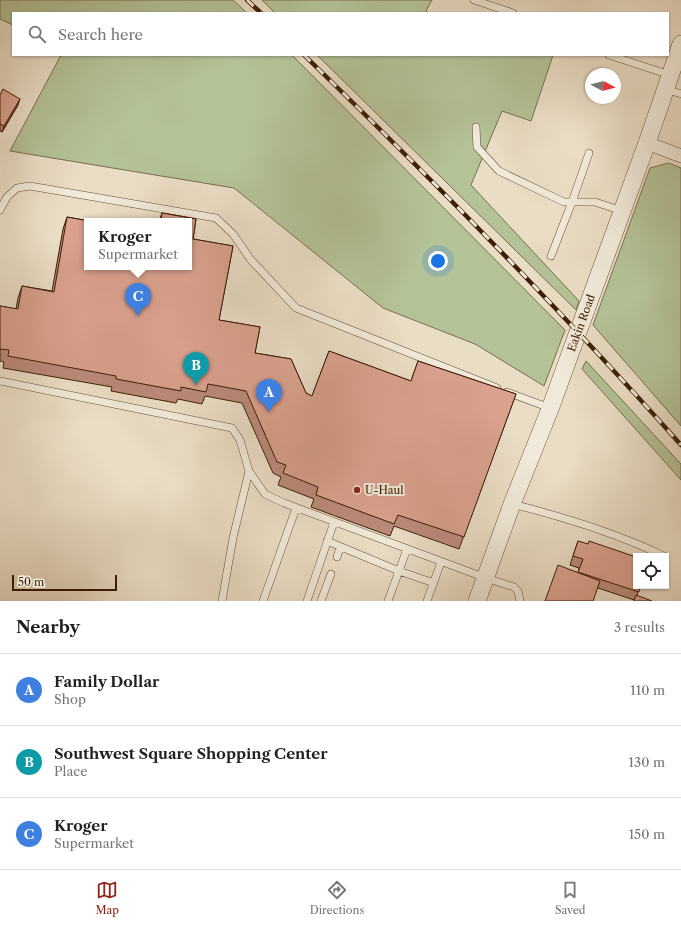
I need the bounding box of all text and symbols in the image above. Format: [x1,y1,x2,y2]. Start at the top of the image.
search box [12,12,669,56]
icon: search [26,23,48,45]
text: Search here [58,25,143,44]
north arrow [585,68,621,104]
popup [84,218,192,270]
text: Kroger [98,227,152,246]
text: Supermarket [98,246,178,262]
your location [428,251,448,271]
pin: C [125,283,151,316]
street label: Eakin Road [564,292,598,354]
pin: B [183,352,209,385]
pin: A [256,379,282,412]
place label: U-Haul [365,483,404,497]
marker: U-Haul [352,485,362,495]
map controls [633,553,669,589]
button: locate [633,553,669,589]
scale bar [12,573,117,592]
text: 50 m [18,575,44,589]
text: Nearby [16,617,80,637]
text: 3 results [614,619,665,635]
text: Family Dollar [54,672,159,691]
text: A [24,682,34,698]
text: 110 m [630,682,665,698]
text: Shop [54,691,86,707]
text: Southwest Square Shopping Center [54,744,328,763]
text: B [24,754,34,770]
text: 130 m [629,754,665,770]
text: Place [54,763,87,779]
text: Kroger [54,816,108,835]
text: C [24,826,34,842]
text: 150 m [629,826,665,842]
text: Supermarket [54,835,134,851]
tab: Map [95,879,119,917]
tab: Directions [310,879,364,917]
tab: Saved [555,879,586,917]

